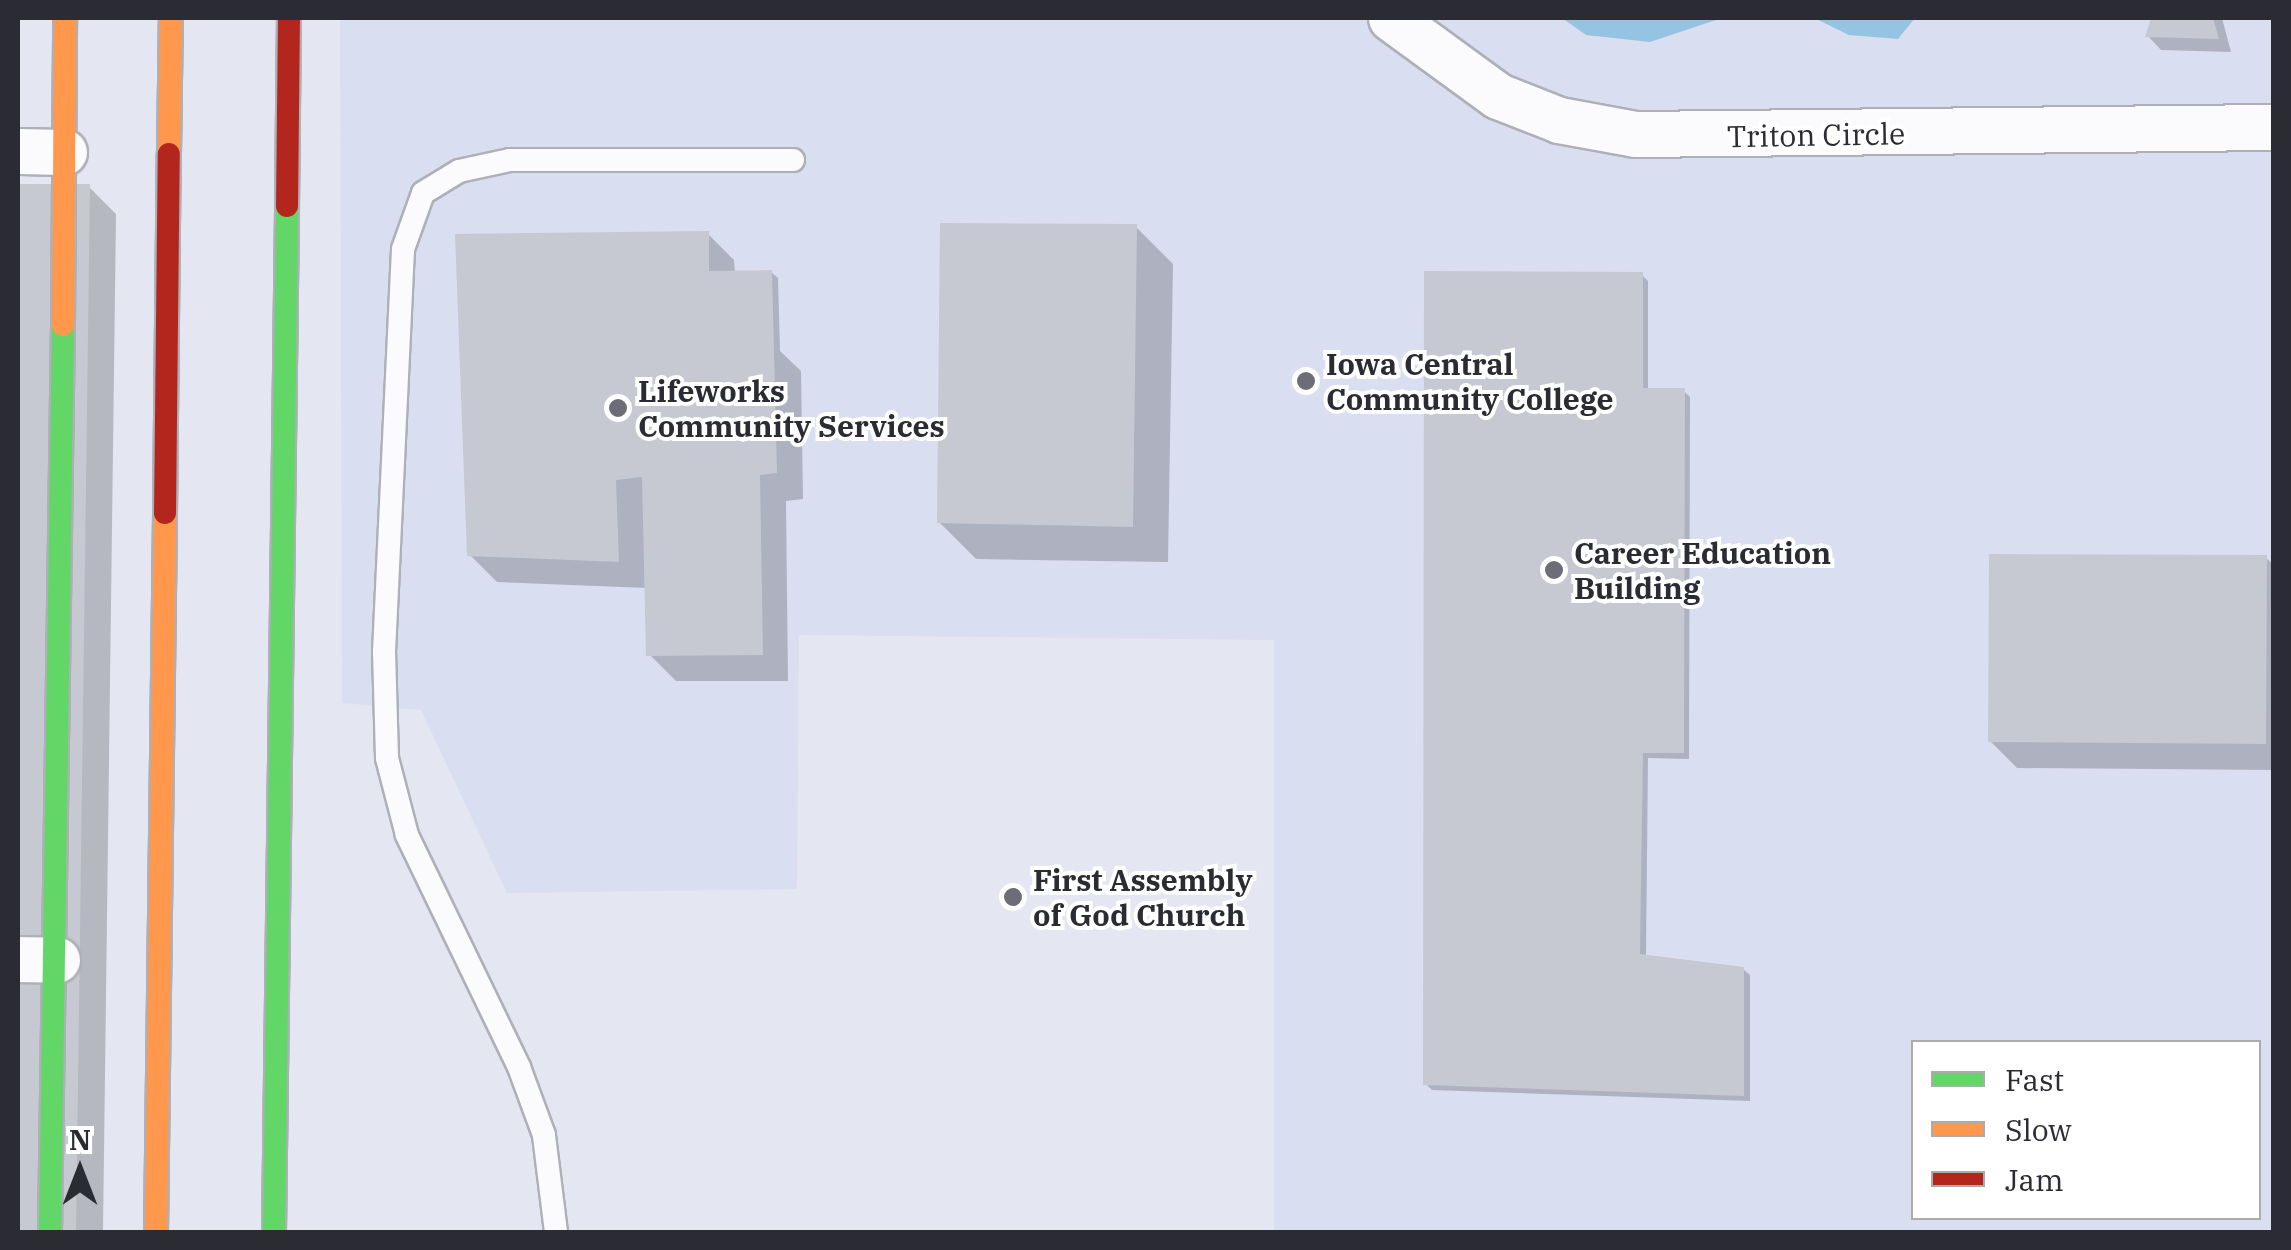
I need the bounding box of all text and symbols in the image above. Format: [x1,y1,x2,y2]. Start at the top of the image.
street label: Triton Circle [1727,115,1905,155]
place label: Iowa Central Community College [1326,346,1614,416]
marker: Iowa Central Community College [1295,370,1317,392]
place label: Lifeworks Community Services [638,373,945,444]
marker: Lifeworks Community Services [607,397,629,419]
place label: Career Education Building [1574,535,1831,606]
marker: Career Education Building [1543,559,1565,581]
place label: First Assembly of God Church [1033,862,1253,932]
marker: First Assembly of God Church [1002,886,1024,908]
legend [1911,1040,2261,1220]
text: Fast [2005,1060,2064,1099]
text: Slow [2005,1110,2072,1149]
north arrow [30,1120,130,1220]
text: N [69,1121,91,1158]
text: Jam [2005,1160,2064,1199]

